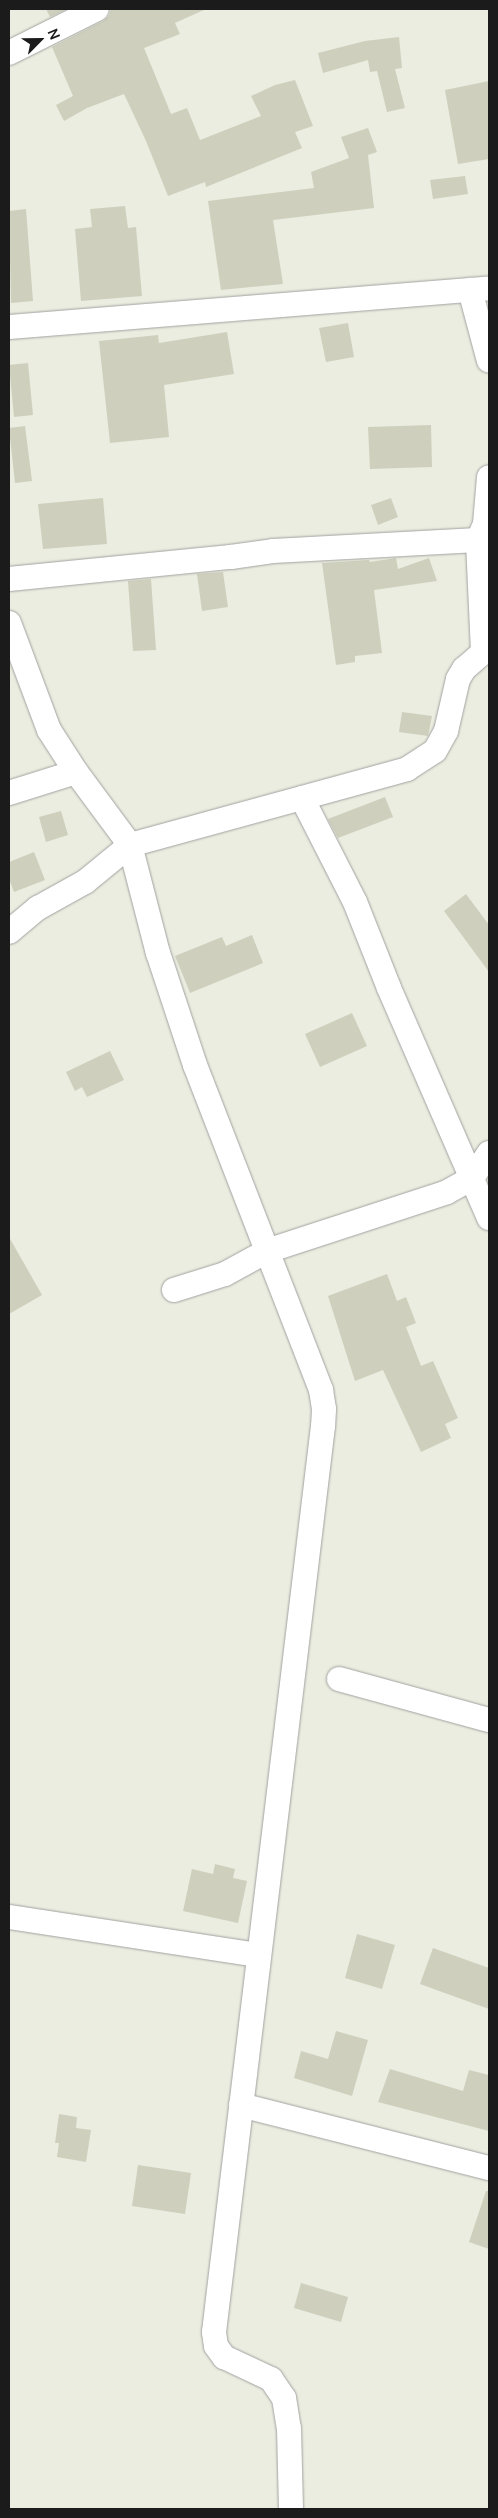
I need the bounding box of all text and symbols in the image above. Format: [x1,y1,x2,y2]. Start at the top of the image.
north arrow [15,15,65,65]
text: N [44,26,65,42]

